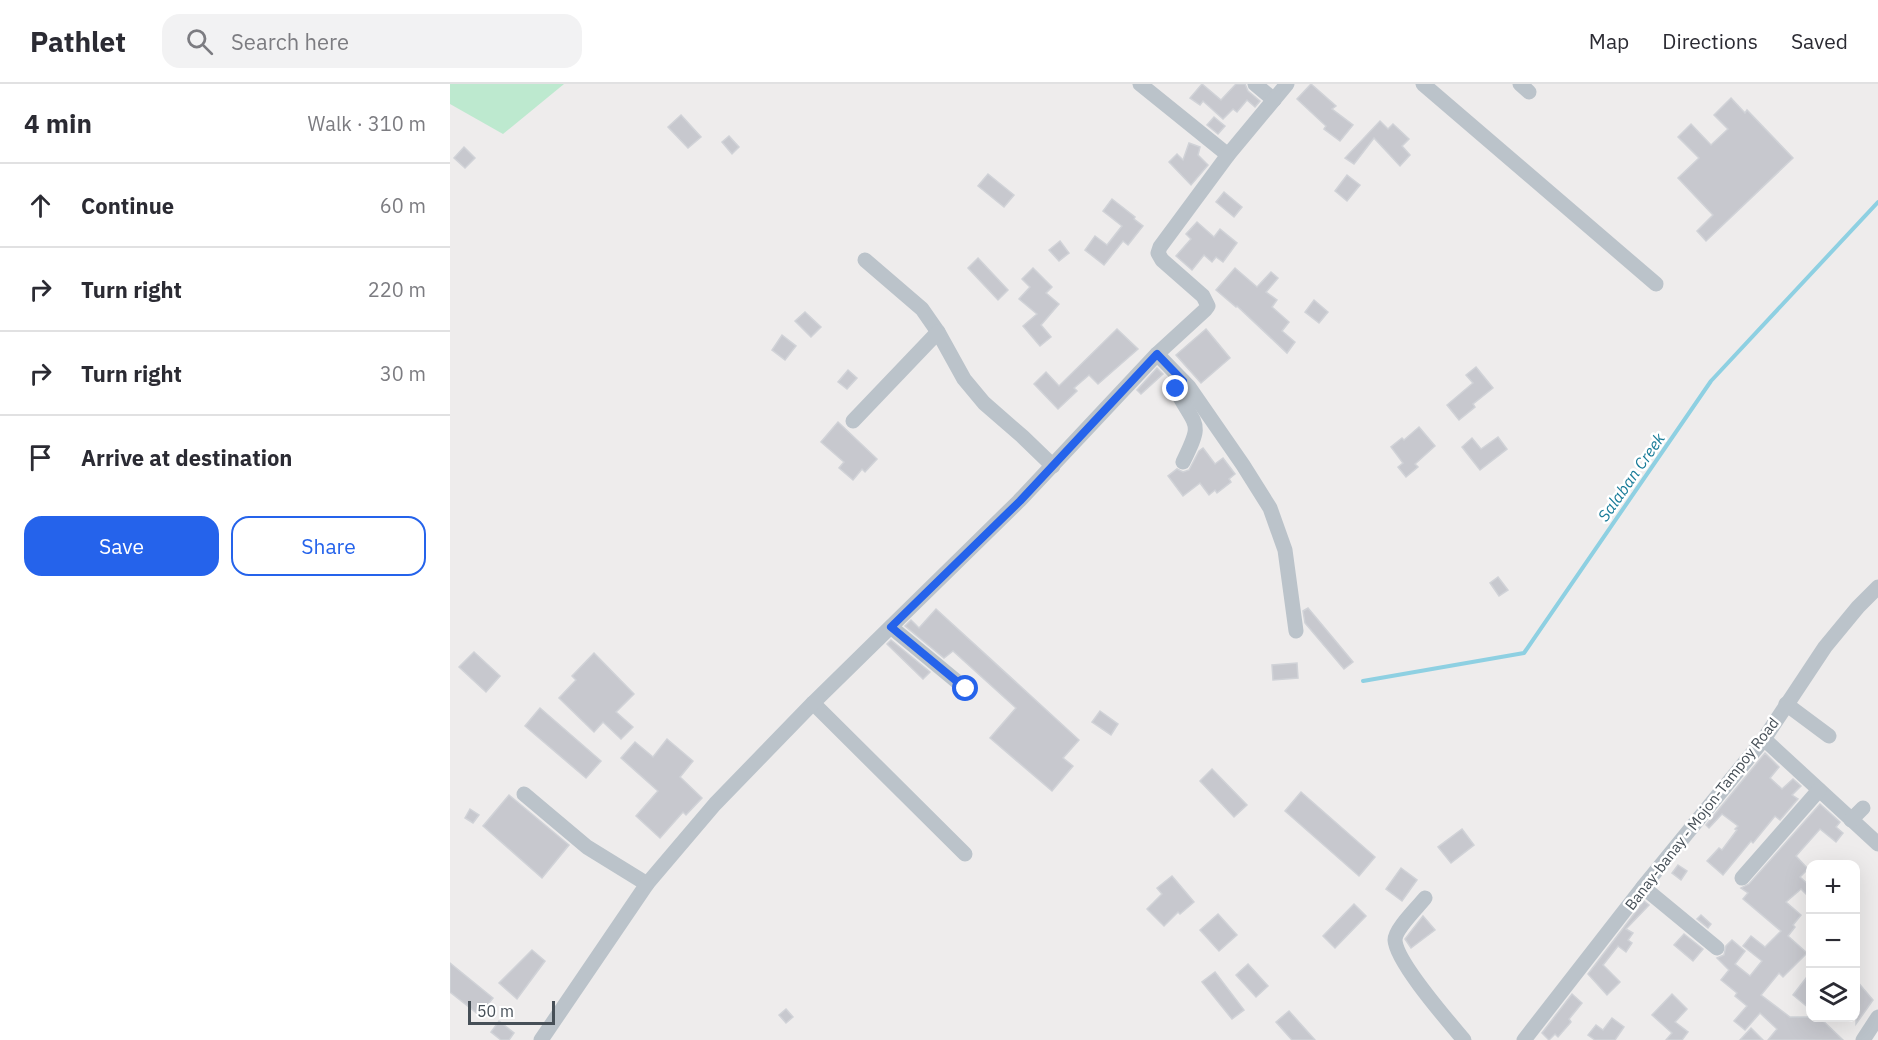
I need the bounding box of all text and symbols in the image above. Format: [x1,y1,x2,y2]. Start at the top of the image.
search box [162,14,582,68]
text: Pathlet [30,23,126,60]
icon: search [183,25,216,58]
text: Search here [231,27,349,56]
text: Map [1589,27,1629,55]
text: Directions [1662,27,1758,55]
text: Saved [1791,27,1848,55]
text: 4 min [24,106,92,140]
text: Walk · 310 m [308,110,426,137]
icon: ahead [24,189,57,222]
text: Continue [81,191,174,220]
text: 60 m [380,192,426,219]
icon: right [24,273,57,306]
text: Turn right [81,275,182,304]
text: 220 m [368,276,426,303]
icon: right [24,357,57,390]
text: Turn right [81,359,182,388]
text: 30 m [380,360,426,387]
route end [1162,375,1188,401]
water label: Salaban Creek [1593,428,1669,525]
icon: arrive [24,441,57,474]
text: Arrive at destination [81,443,292,472]
button: Save [24,516,219,576]
button: Share [231,516,426,576]
route start [952,675,978,701]
street label: Banay-banay - Mojon-Tampoy Road [1621,714,1783,914]
map controls [1806,860,1860,1022]
button: + [1806,860,1860,914]
button: − [1806,914,1860,968]
button: layers [1806,968,1860,1022]
scale bar [468,998,555,1026]
text: 50 m [477,1001,514,1021]

